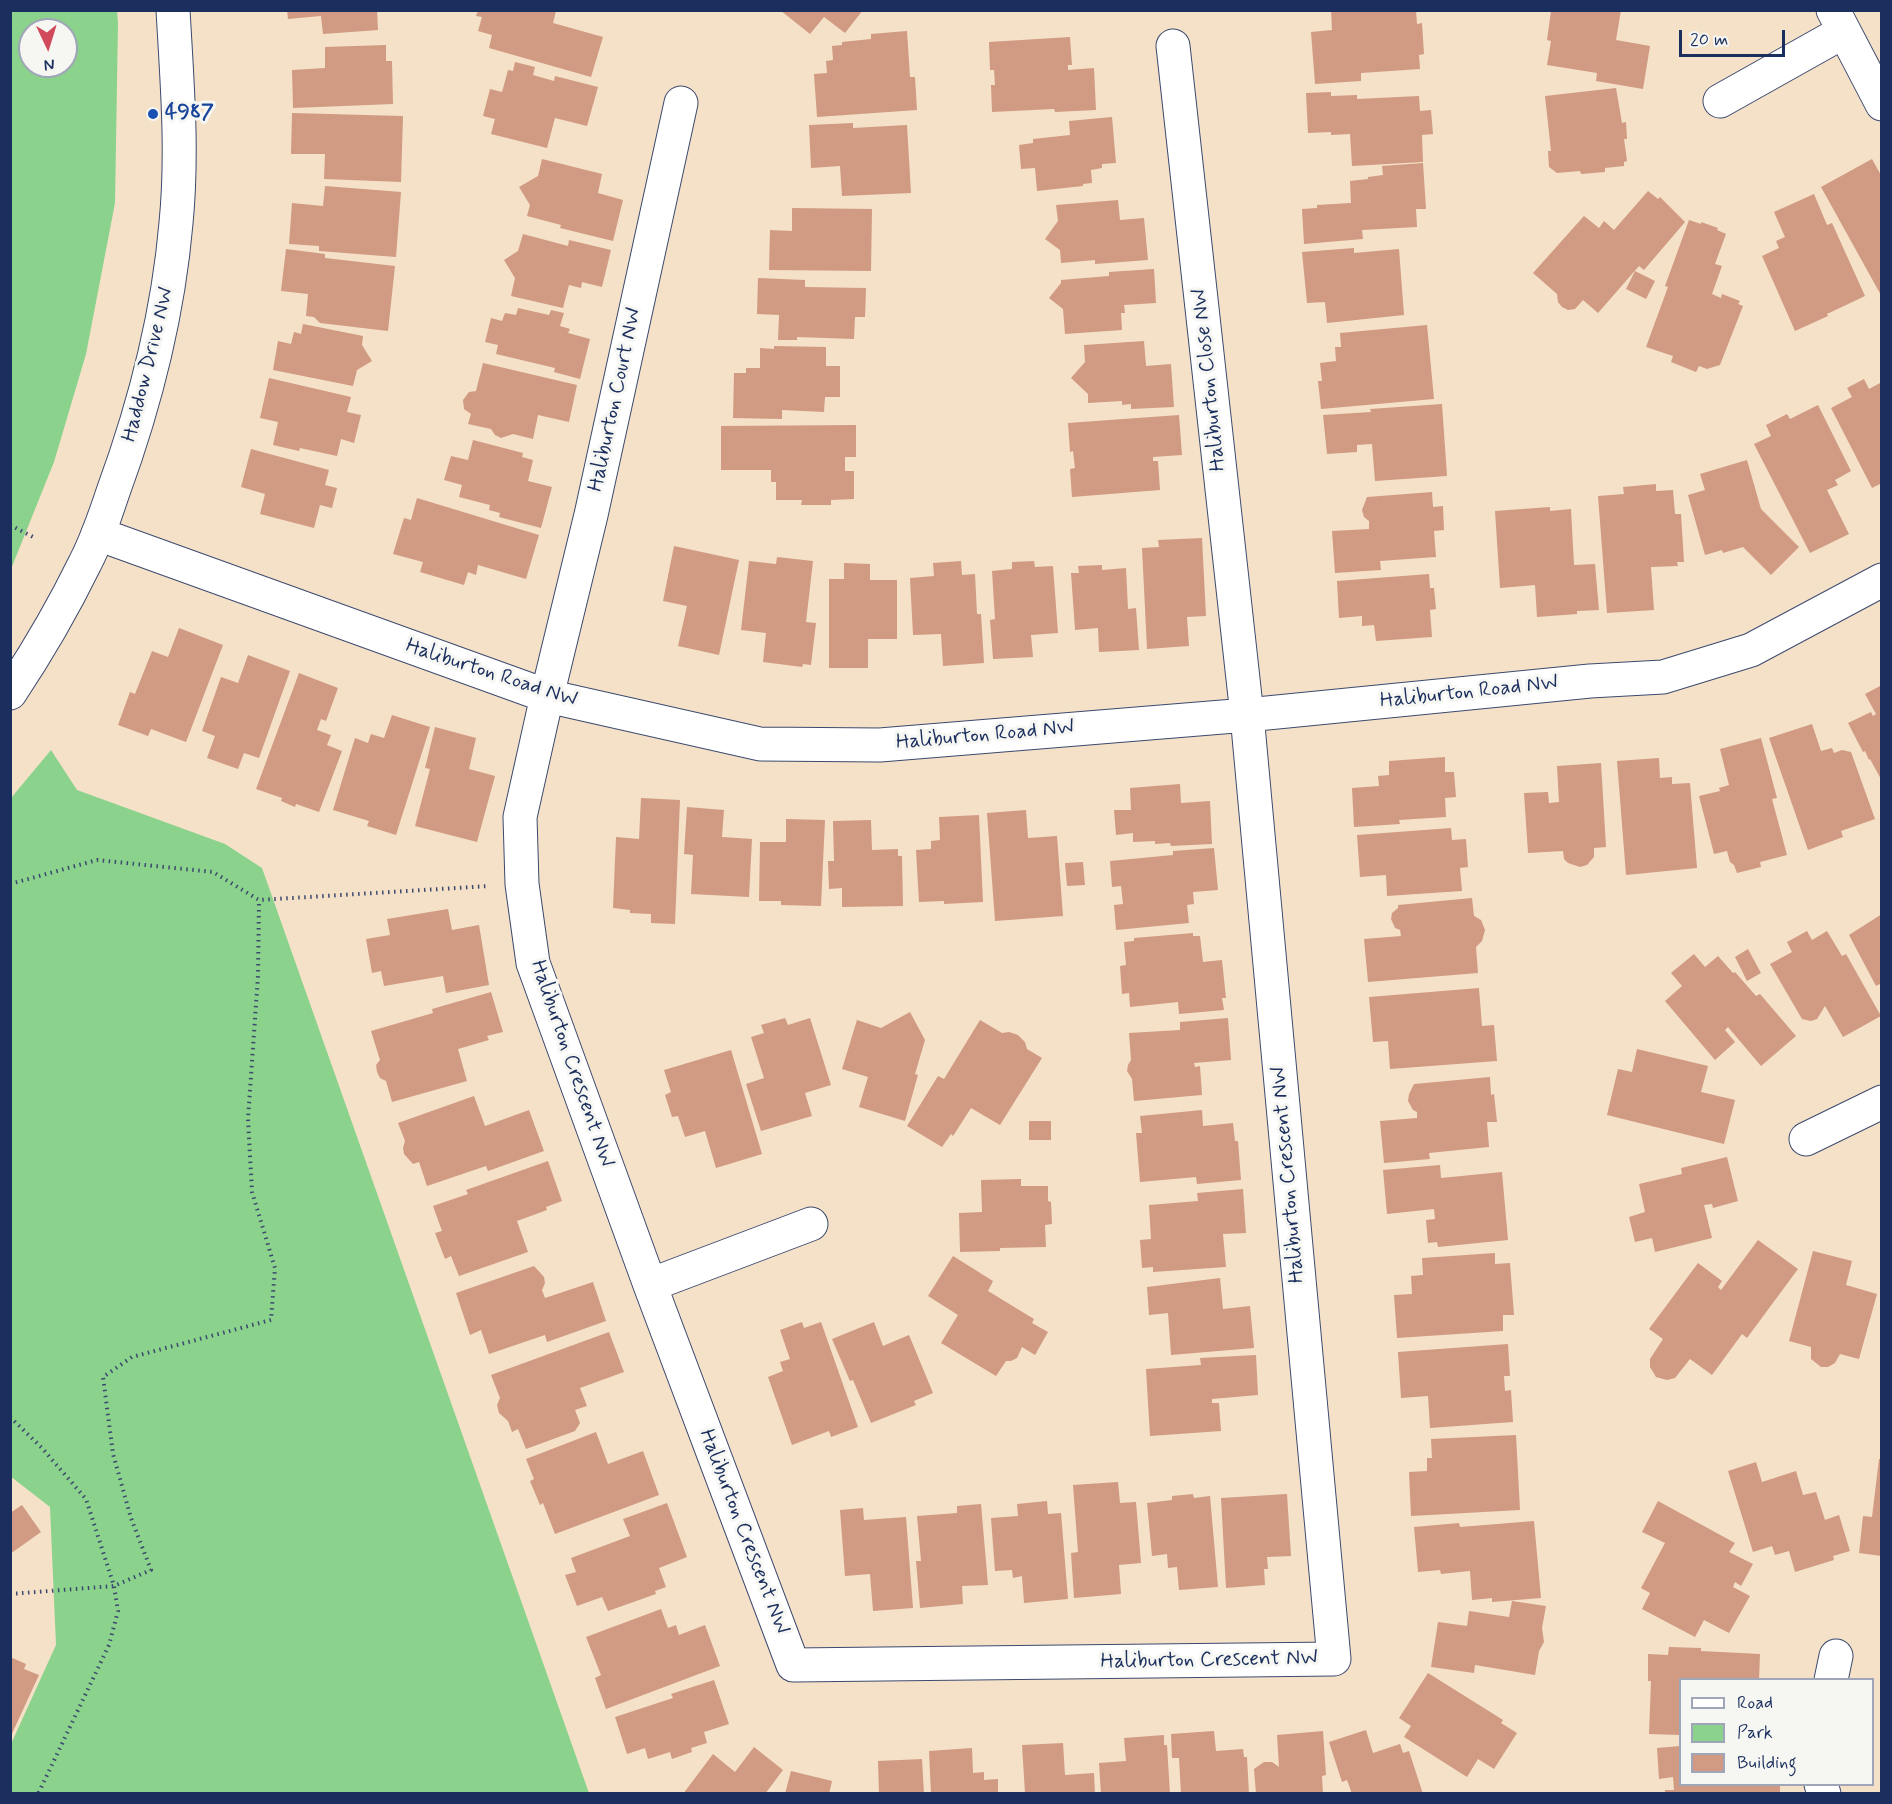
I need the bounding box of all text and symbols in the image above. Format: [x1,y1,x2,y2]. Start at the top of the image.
north arrow [18,18,78,78]
scale bar [1682,18,1788,56]
text: 20 m [1690,28,1728,52]
text: N [43,54,55,75]
place label: 4987 [165,101,214,127]
marker: 4987 [146,107,160,121]
street label: Haddow Drive NW [118,285,180,445]
street label: Haliburton Close NW [1188,287,1232,473]
street label: Haliburton Court NW [584,306,648,494]
street label: Haliburton Road NW [402,634,580,714]
street label: Haliburton Road NW [1379,671,1559,715]
street label: Haliburton Road NW [895,716,1075,756]
street label: Haliburton Crescent NW [524,957,618,1171]
street label: Haliburton Crescent NW [1267,1066,1311,1284]
street label: Haliburton Crescent NW [692,1426,794,1638]
street label: Haliburton Crescent NW [1100,1647,1318,1675]
legend [1679,1678,1874,1786]
text: Road [1737,1691,1773,1715]
text: Park [1737,1721,1773,1745]
text: Building [1737,1751,1797,1775]

